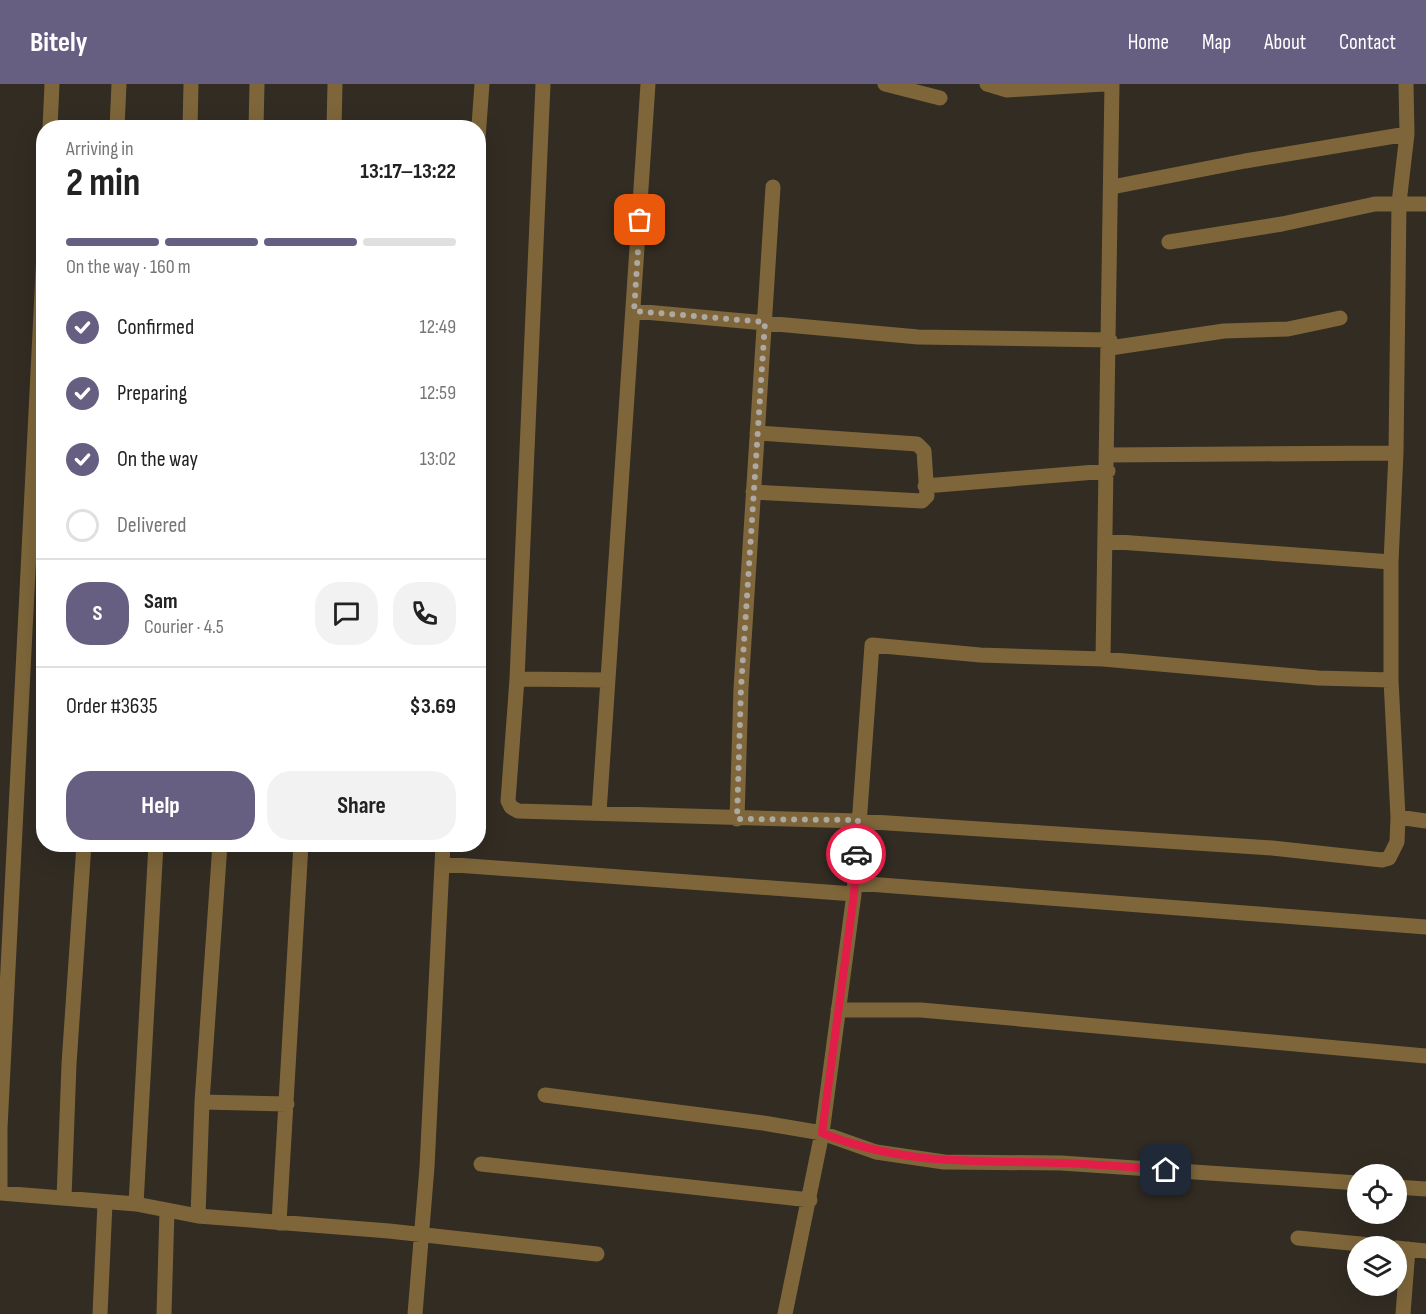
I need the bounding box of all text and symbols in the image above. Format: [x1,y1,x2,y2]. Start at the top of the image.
text: Bitely [30,26,87,59]
text: Home [1128,30,1169,55]
text: Map [1202,30,1231,55]
text: About [1264,30,1306,55]
text: Contact [1339,30,1396,55]
text: Arriving in [66,137,134,161]
text: 13:17–13:22 [360,158,456,185]
text: 2 min [66,160,140,207]
pin [614,194,665,245]
icon: bag [623,203,656,236]
text: On the way · 160 m [66,255,191,279]
icon: check [66,311,99,344]
text: Confirmed [117,314,194,341]
text: 12:49 [420,315,456,339]
icon: check [66,377,99,410]
text: Preparing [117,380,187,407]
text: 12:59 [420,381,456,405]
icon: check [66,443,99,476]
text: On the way [117,446,198,473]
text: 13:02 [420,447,456,471]
text: Delivered [117,512,186,539]
button: chat [315,582,378,645]
button: phone [393,582,456,645]
text: Sam [144,588,178,615]
text: S [93,600,102,627]
text: Courier · 4.5 [144,615,224,639]
text: Order #3635 [66,693,158,720]
text: $3.69 [410,693,456,720]
button: Help [66,771,255,840]
button: Share [267,771,456,840]
courier [826,824,886,884]
icon: car [840,838,873,871]
pin [1140,1144,1191,1195]
icon: home [1149,1153,1182,1186]
map controls [1347,1164,1407,1296]
button: locate [1347,1164,1407,1224]
button: layers [1347,1236,1407,1296]

